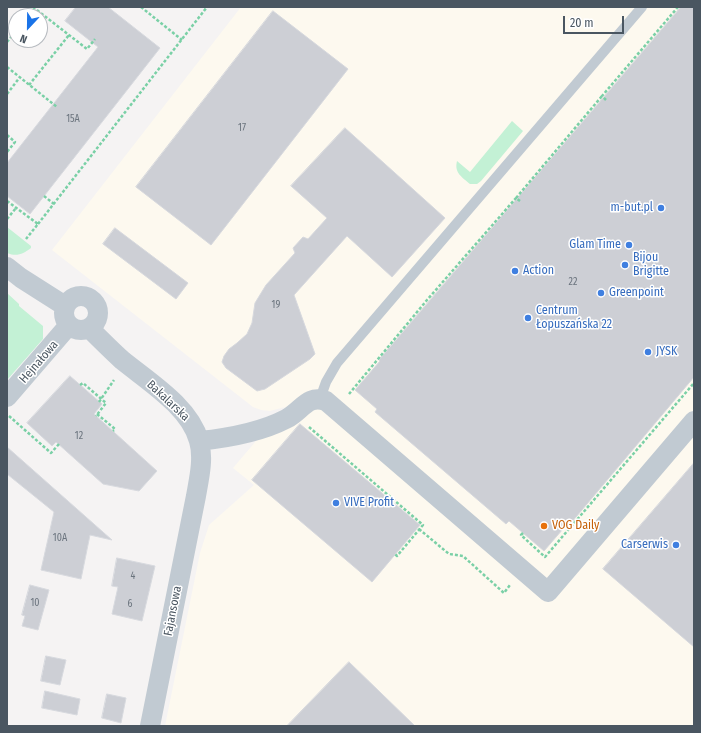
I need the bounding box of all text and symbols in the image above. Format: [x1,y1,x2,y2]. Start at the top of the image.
north arrow [8,8,48,48]
scale bar [565,8,626,34]
text: 20 m [570,16,594,30]
text: N [18,31,29,46]
house number: 15A [66,113,80,125]
house number: 17 [238,122,246,134]
place label: m-but.pl [611,201,653,215]
marker: m-but.pl [656,203,666,213]
place label: Glam Time [569,238,621,252]
marker: Glam Time [624,240,634,250]
place label: Bijou Brigitte [633,251,669,279]
marker: Bijou Brigitte [620,260,630,270]
place label: Action [523,264,554,278]
marker: Action [510,266,520,276]
house number: 22 [569,276,577,288]
place label: Greenpoint [609,286,664,300]
marker: Greenpoint [596,288,606,298]
house number: 19 [272,299,280,311]
place label: Centrum Łopuszańska 22 [536,304,612,332]
marker: Centrum Łopuszańska 22 [523,313,533,323]
street label: Hejnałowa [17,338,61,386]
place label: JYSK [656,345,677,359]
marker: JYSK [643,347,653,357]
street label: Bakalarska [144,378,192,424]
house number: 12 [75,430,83,442]
place label: VIVE Profit [344,496,394,510]
marker: VIVE Profit [331,498,341,508]
place label: VOG Daily [552,519,599,533]
marker: VOG Daily [539,521,549,531]
house number: 10A [53,532,67,544]
place label: Carserwis [621,538,668,552]
marker: Carserwis [671,540,681,550]
house number: 4 [131,570,135,582]
street label: Fajansowa [161,585,185,637]
house number: 10 [30,597,40,609]
house number: 6 [128,598,132,610]

